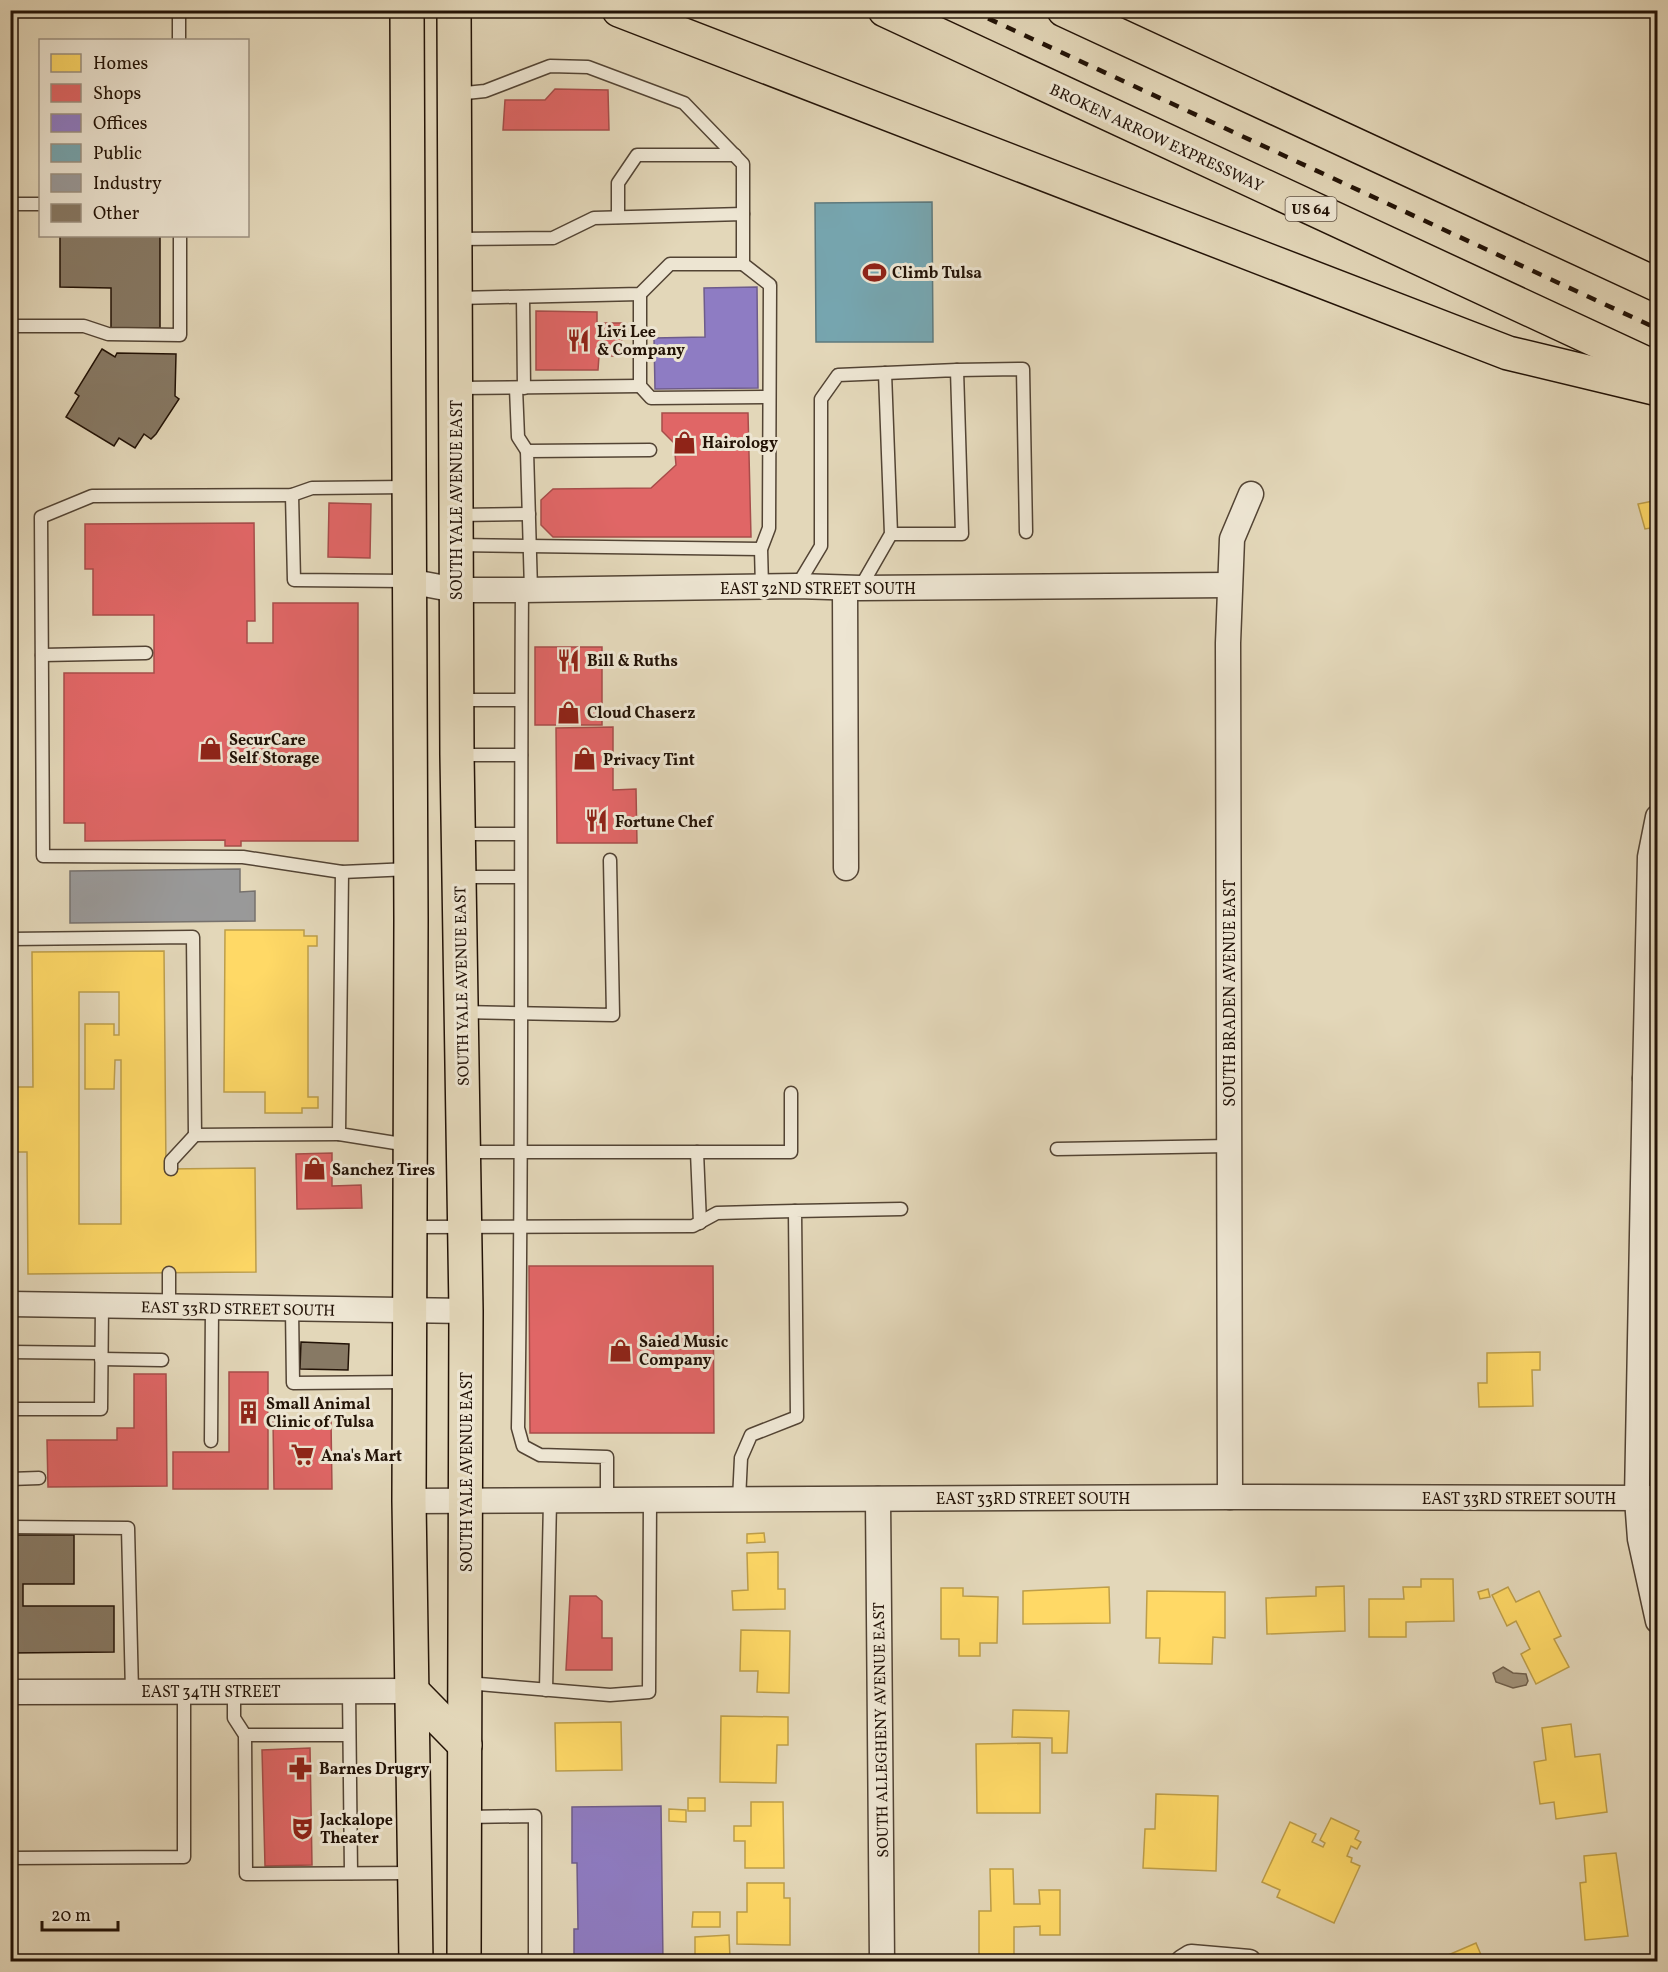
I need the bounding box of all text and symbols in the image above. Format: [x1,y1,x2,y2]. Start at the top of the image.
legend [39,39,249,237]
text: Homes [93,52,148,77]
street label: BROKEN ARROW EXPRESSWAY [1046,79,1267,198]
text: Shops [93,82,141,107]
text: Offices [93,112,148,137]
text: Public [93,142,142,167]
text: Industry [93,172,162,197]
road number: US 64 [1286,197,1336,221]
text: Other [93,202,140,227]
sports icon: Climb Tulsa [861,259,887,285]
place label: Climb Tulsa [892,263,982,285]
place label: Livi Lee & Company [597,322,685,362]
restaurant icon: Livi Lee & Company [566,327,592,353]
street label: SOUTH YALE AVENUE EAST [447,400,469,600]
shop icon: Hairology [671,429,697,455]
place label: Hairology [702,433,778,455]
street label: EAST 32ND STREET SOUTH [720,579,916,601]
restaurant icon: Bill & Ruths [556,647,582,673]
place label: Bill & Ruths [587,651,678,673]
shop icon: Cloud Chaserz [556,699,582,725]
place label: Cloud Chaserz [587,703,695,725]
place label: SecurCare Self Storage [229,730,320,770]
shop icon: SecurCare Self Storage [198,735,224,761]
shop icon: Privacy Tint [572,746,598,772]
place label: Privacy Tint [603,750,695,772]
restaurant icon: Fortune Chef [584,808,610,834]
place label: Fortune Chef [615,812,714,834]
street label: SOUTH BRADEN AVENUE EAST [1220,879,1242,1107]
street label: SOUTH YALE AVENUE EAST [450,886,476,1086]
shop icon: Sanchez Tires [301,1156,327,1182]
place label: Sanchez Tires [332,1160,435,1182]
street label: EAST 33RD STREET SOUTH [141,1297,335,1323]
place label: Saied Music Company [639,1332,729,1372]
shop icon: Saied Music Company [608,1337,634,1363]
street label: SOUTH YALE AVENUE EAST [457,1372,479,1572]
place label: Small Animal Clinic of Tulsa [266,1394,375,1434]
building icon: Small Animal Clinic of Tulsa [235,1399,261,1425]
supermarket icon: Ana's Mart [290,1442,316,1468]
place label: Ana's Mart [321,1446,402,1468]
street label: EAST 33RD STREET SOUTH [936,1489,1130,1511]
street label: EAST 33RD STREET SOUTH [1422,1489,1616,1511]
street label: SOUTH ALLEGHENY AVENUE EAST [869,1602,895,1858]
street label: EAST 34TH STREET [141,1682,281,1704]
pharmacy icon: Barnes Drugry [288,1755,314,1781]
place label: Barnes Drugry [319,1759,430,1781]
place label: Jackalope Theater [319,1810,393,1850]
theatre icon: Jackalope Theater [289,1815,315,1841]
scale bar [42,1894,118,1932]
text: 20 m [51,1904,91,1929]

